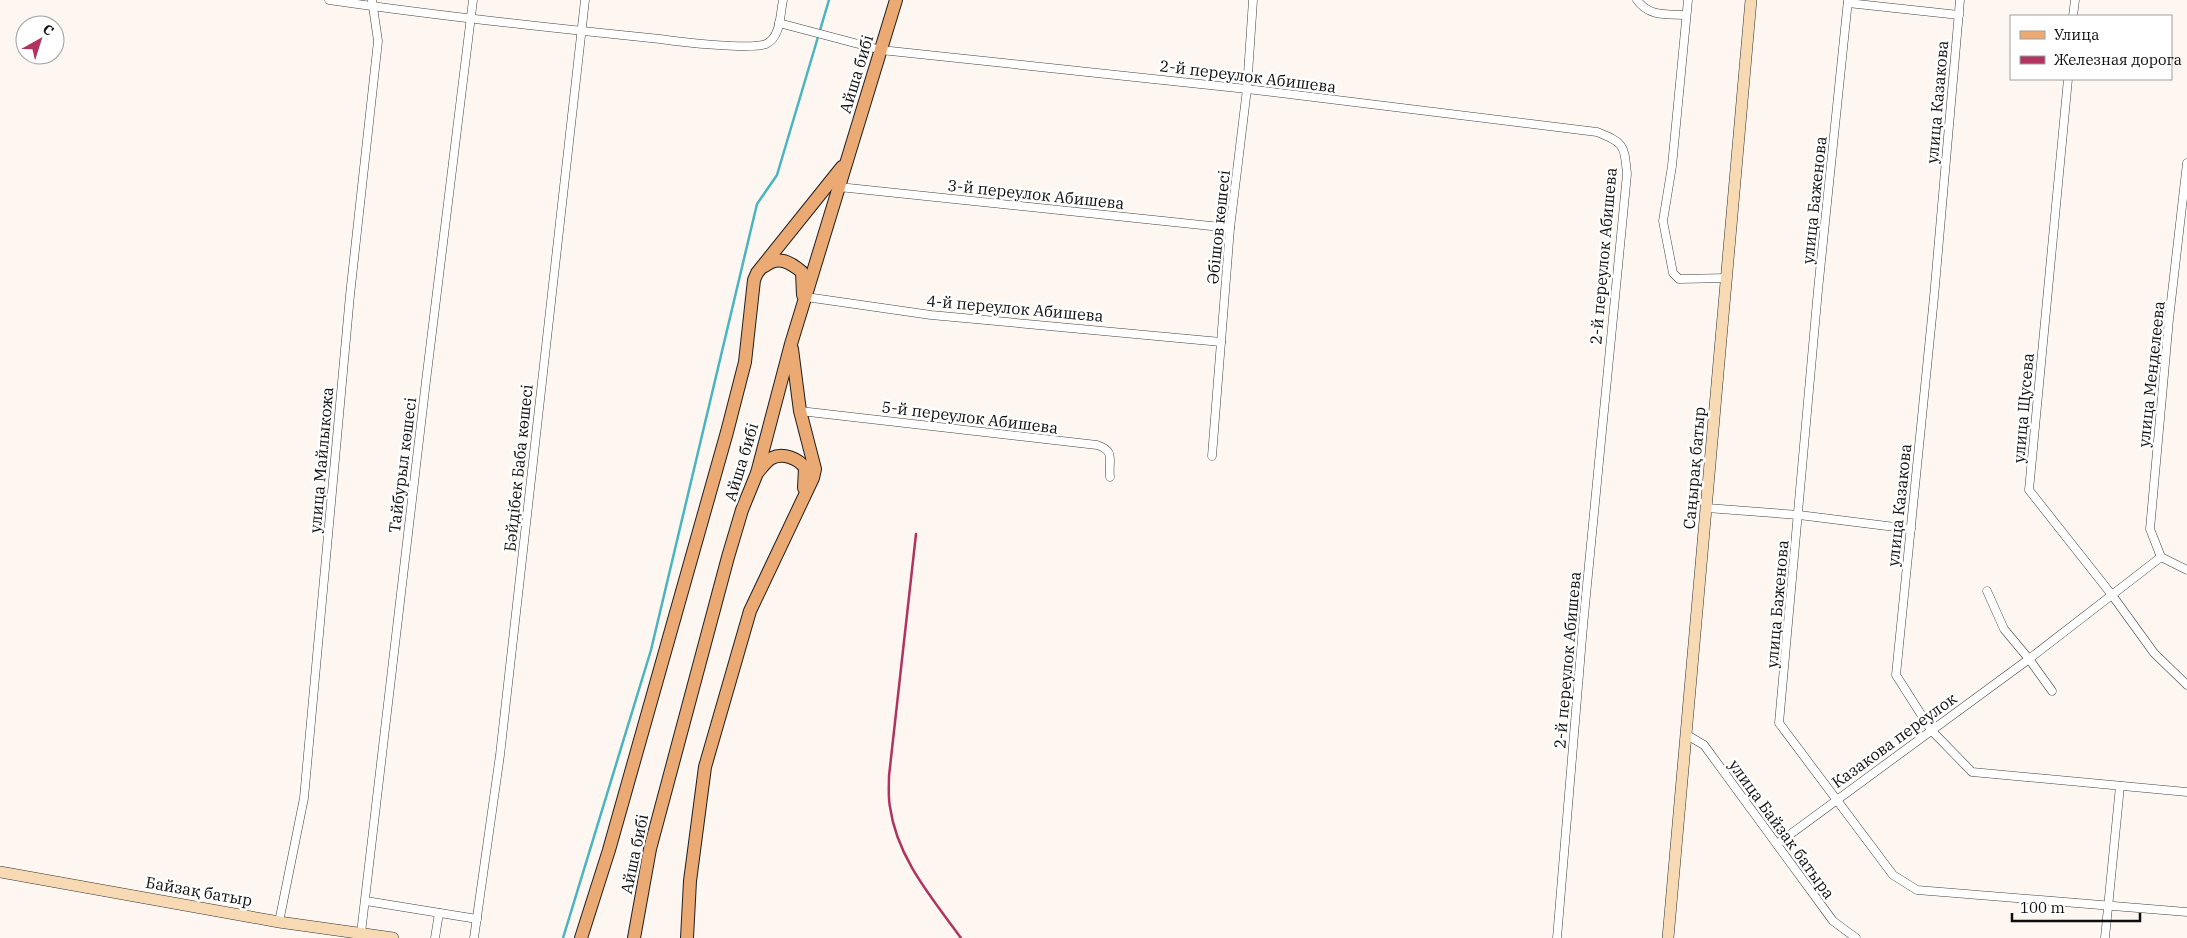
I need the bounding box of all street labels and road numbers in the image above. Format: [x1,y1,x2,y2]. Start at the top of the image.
street label: Айша бибі [835,32,877,116]
street label: улица Казакова [1922,39,1952,164]
street label: 2-й переулок Абишева [1159,55,1338,97]
street label: улица Баженова [1797,135,1831,265]
street label: 2-й переулок Абишева [1585,166,1621,345]
street label: Әбішов көшесі [1202,169,1234,285]
street label: 3-й переулок Абишева [947,175,1126,213]
street label: 4-й переулок Абишева [926,290,1105,326]
street label: улица Менделеева [2133,300,2169,448]
street label: улица Щусева [2008,352,2038,464]
street label: Бәйдібек Баба көшесі [499,383,537,553]
street label: улица Майлыкожа [305,386,337,534]
street label: Тайбурыл көшесі [384,396,420,534]
street label: 5-й переулок Абишева [881,396,1060,438]
street label: Саңырақ батыр [1679,406,1709,530]
street label: Айша бибі [720,420,762,504]
street label: улица Казакова [1883,442,1915,567]
street label: улица Баженова [1761,539,1793,669]
street label: 2-й переулок Абишева [1549,570,1585,749]
street label: Казакова переулок [1828,688,1961,792]
street label: улица Байзак батыра [1725,755,1839,903]
street label: Айша бибі [616,812,652,896]
street label: Байзақ батыр [144,872,254,910]

